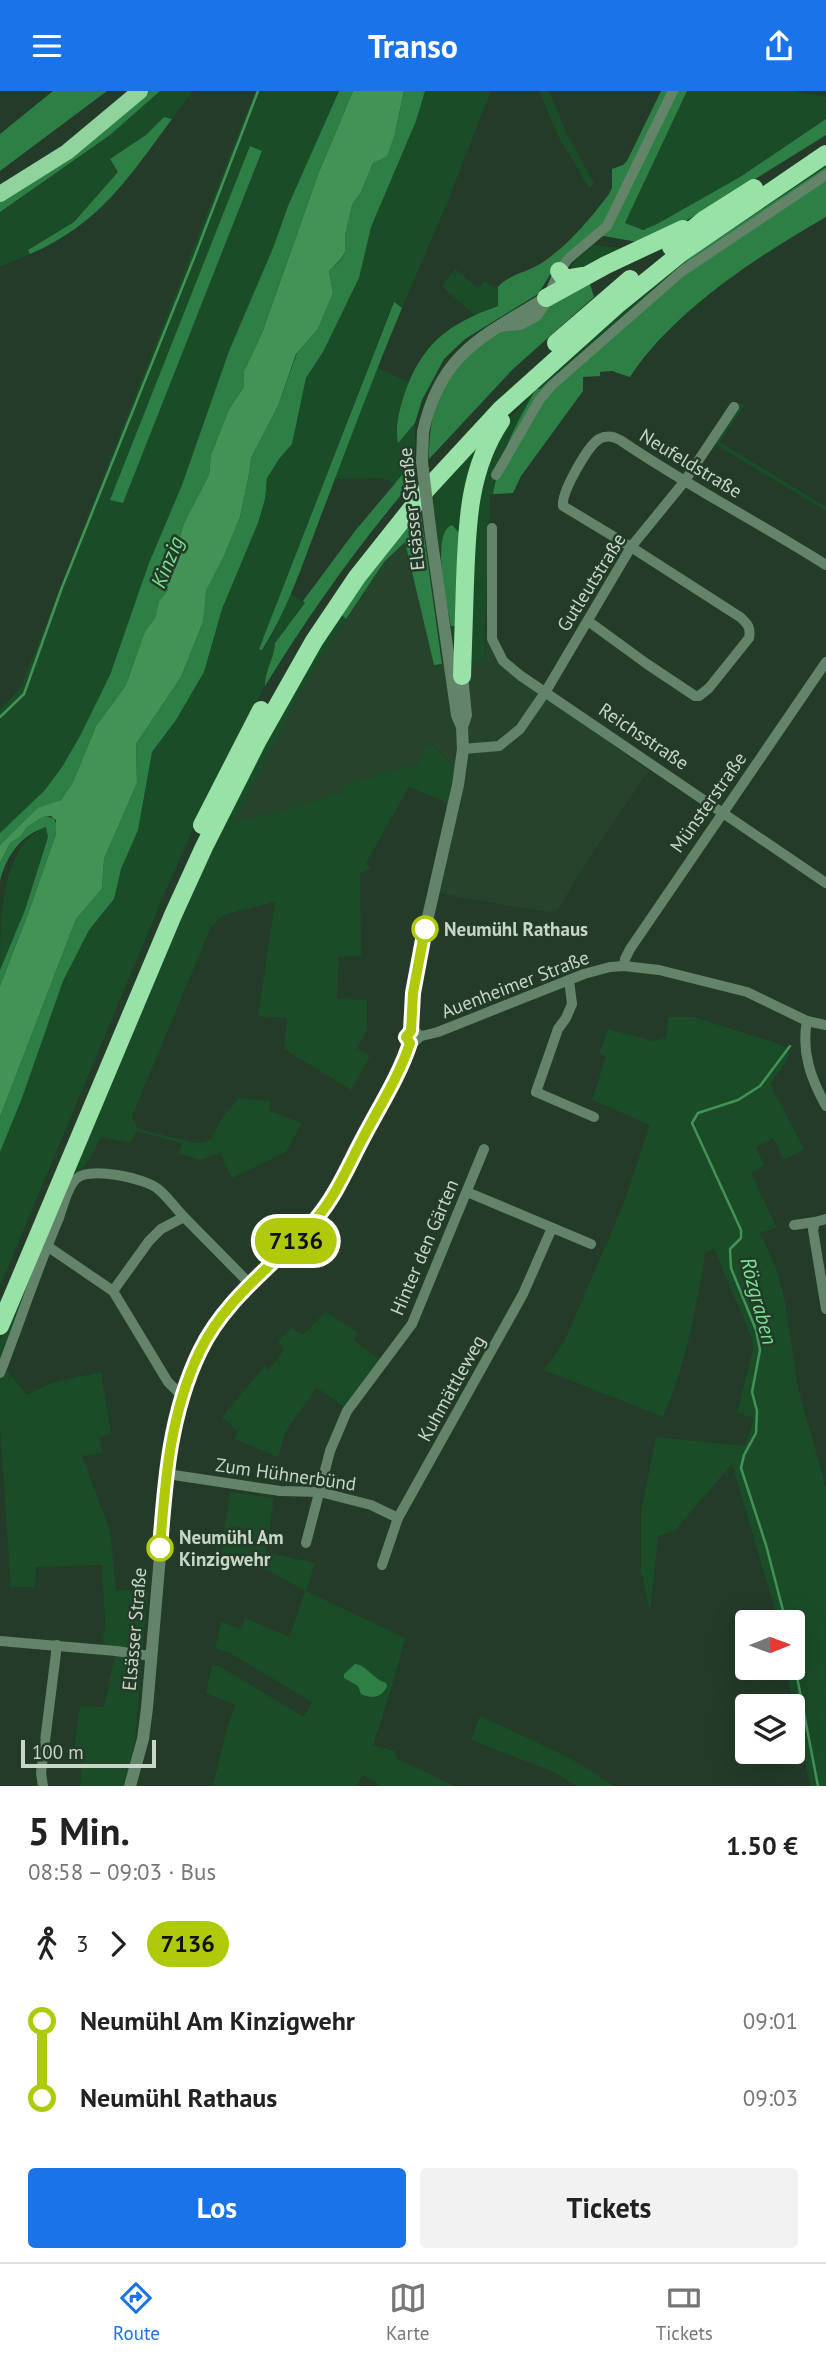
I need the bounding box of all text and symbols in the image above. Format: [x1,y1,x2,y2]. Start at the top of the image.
text: Transo [368,25,458,67]
icon: menu [28,27,66,65]
icon: share [760,27,798,65]
street label: Neufeldstraße [635,423,747,503]
street label: Elsässer Straße [393,446,429,572]
street label: Gutleutstraße [551,528,631,636]
water label: Kinzig [145,532,190,592]
street label: Reichsstraße [594,697,694,775]
street label: Münsterstraße [665,747,751,857]
marker: Neumühl Rathaus [412,916,438,942]
place label: Neumühl Rathaus [444,917,588,941]
street label: Auenheimer Straße [438,945,592,1023]
street label: Hinter den Gärten [385,1175,463,1319]
line badge: 7136 [247,1218,345,1264]
text: 7136 [269,1225,323,1256]
water label: Rözgraben [734,1254,784,1348]
street label: Kuhmättleweg [412,1331,490,1445]
street label: Zum Hühnerbünd [214,1452,358,1496]
place label: Neumühl Am Kinzigwehr [179,1525,284,1571]
marker: Neumühl Am Kinzigwehr [147,1535,173,1561]
street label: Elsässer Straße [117,1566,151,1692]
north arrow [735,1610,805,1680]
map controls [735,1610,805,1764]
button: layers [735,1694,805,1764]
scale bar [21,1737,156,1769]
text: 100 m [32,1740,84,1764]
text: 5 Min. [28,1806,130,1855]
text: 1.50 € [726,1829,798,1862]
text: 08:58 – 09:03 · Bus [28,1857,216,1886]
icon: walk [28,1925,66,1963]
icon: forward [99,1925,137,1963]
text: 7136 [161,1928,215,1959]
text: 3 [76,1929,89,1958]
text: Neumühl Am Kinzigwehr [80,2004,355,2037]
text: 09:01 [743,2006,798,2035]
text: Neumühl Rathaus [80,2081,277,2114]
text: 09:03 [743,2083,798,2112]
button: Los [28,2168,406,2248]
button: Tickets [420,2168,798,2248]
tab: Route [113,2279,160,2345]
tab: Karte [386,2279,429,2345]
tab: Tickets [656,2279,713,2345]

